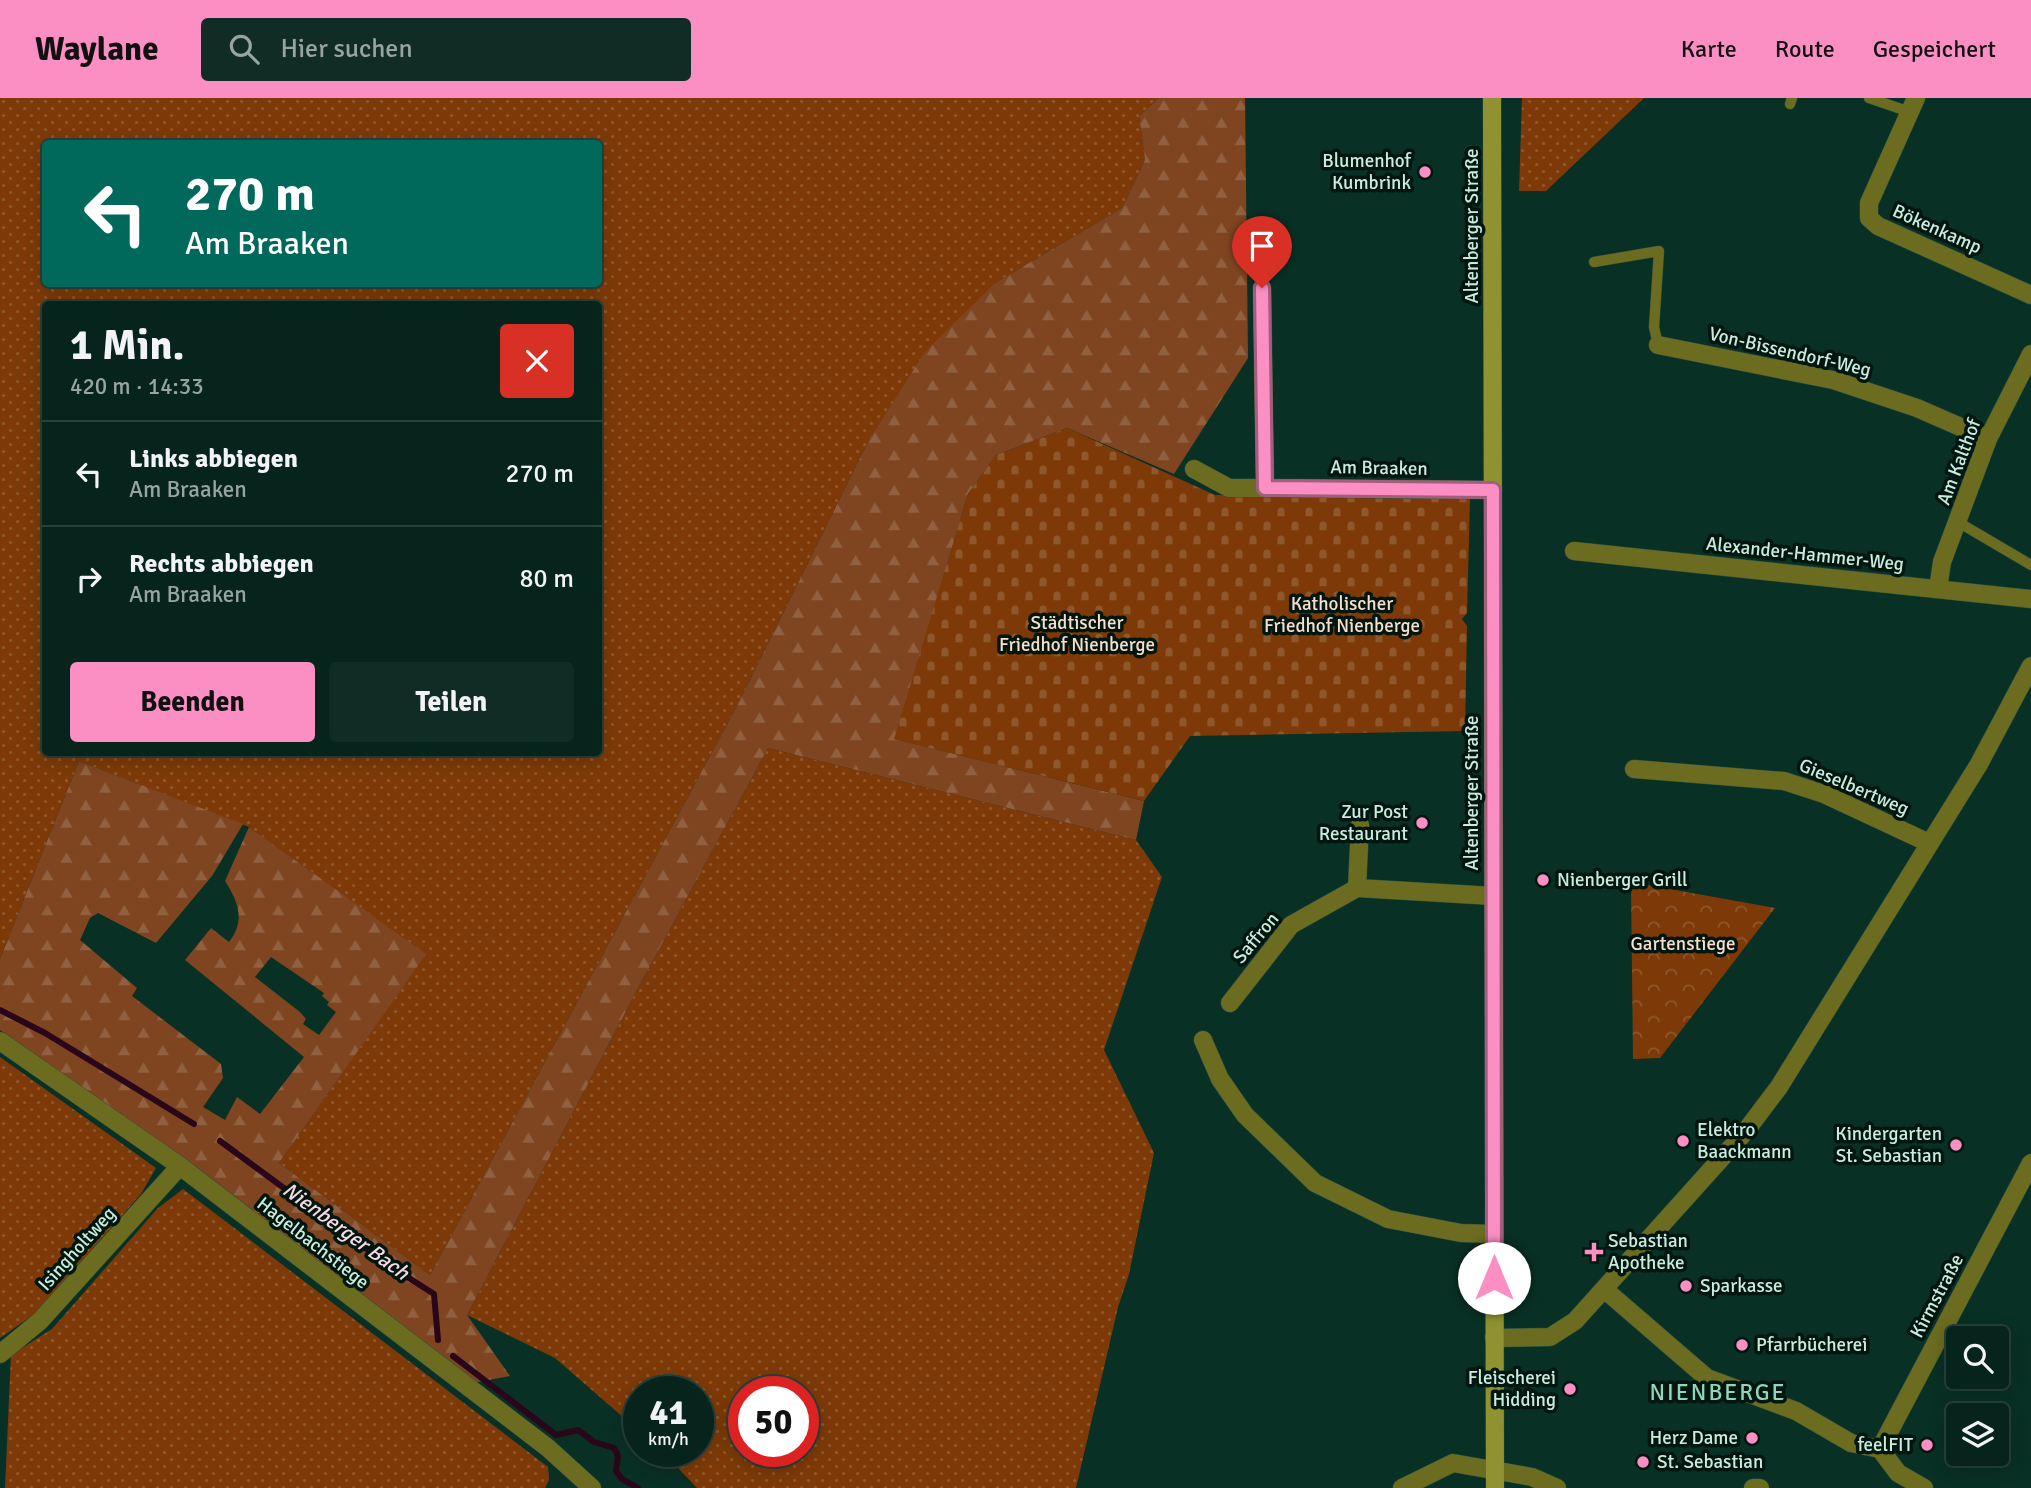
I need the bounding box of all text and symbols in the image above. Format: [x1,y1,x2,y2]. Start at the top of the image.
search box [201,18,691,81]
text: Waylane [35,29,159,70]
icon: search [225,30,263,68]
text: Hier suchen [281,33,413,65]
text: Karte [1681,34,1737,64]
text: Route [1775,34,1835,64]
text: Gespeichert [1873,34,1996,64]
street label: Altenberger Straße [1460,148,1484,304]
place label: Blumenhof Kumbrink [1322,149,1413,195]
text: 270 m [185,164,315,224]
marker: Blumenhof Kumbrink [1417,164,1433,180]
icon: left [70,168,161,259]
street label: Bökenkamp [1889,199,1985,259]
pin [1232,216,1292,288]
text: Am Braaken [185,224,349,263]
icon: arrive [1243,227,1281,265]
text: 1 Min. [70,320,184,371]
street label: Von-Bissendorf-Weg [1707,322,1873,382]
button: close [500,324,574,398]
text: 420 m · 14:33 [70,372,204,401]
street label: Am Kalthof [1932,414,1987,508]
text: Links abbiegen [129,443,298,475]
icon: left [70,455,108,493]
street label: Am Braaken [1330,455,1428,481]
text: 270 m [505,458,574,490]
text: Am Braaken [129,475,247,504]
street label: Alexander-Hammer-Weg [1705,532,1905,576]
text: Rechts abbiegen [129,548,314,580]
icon: right [70,560,108,598]
text: 80 m [519,563,574,595]
text: Am Braaken [129,580,247,609]
park label: Katholischer Friedhof Nienberge [1264,592,1420,638]
park label: Städtischer Friedhof Nienberge [999,611,1155,657]
button: Beenden [70,662,315,742]
button: Teilen [329,662,574,742]
street label: Altenberger Straße [1460,715,1484,871]
street label: Gieselbertweg [1795,753,1913,821]
place label: Zur Post Restaurant [1319,800,1408,846]
marker: Zur Post Restaurant [1414,815,1430,831]
place label: Nienberger Grill [1557,868,1688,892]
marker: Nienberger Grill [1535,872,1551,888]
street label: Saffron [1228,907,1284,969]
park label: Gartenstiege [1631,932,1735,956]
place label: Elektro Baackmann [1697,1118,1792,1164]
place label: Kindergarten St. Sebastian [1835,1122,1942,1168]
marker: Elektro Baackmann [1675,1133,1691,1149]
marker: Kindergarten St. Sebastian [1948,1137,1964,1153]
water label: Nienberger Bach [278,1177,415,1286]
street label: Hagelbachstiege [252,1192,374,1294]
street label: Isingholtweg [33,1202,121,1296]
place label: Sebastian Apotheke [1608,1229,1688,1275]
position arrow [1457,1241,1531,1315]
marker: Sebastian Apotheke [1586,1244,1602,1260]
street label: Kirmstraße [1905,1250,1969,1342]
place label: Sparkasse [1700,1274,1783,1298]
marker: Sparkasse [1678,1278,1694,1294]
map controls [1946,1326,2009,1466]
button: search [1946,1326,2009,1389]
place label: Pfarrbücherei [1756,1333,1867,1357]
marker: Pfarrbücherei [1734,1337,1750,1353]
place label: Fleischerei Hidding [1468,1366,1556,1412]
speed limit sign: 50 [728,1376,819,1467]
district label: NIENBERGE [1649,1378,1787,1407]
marker: Fleischerei Hidding [1562,1381,1578,1397]
text: 41 [650,1391,687,1434]
button: layers [1946,1403,2009,1466]
place label: Herz Dame [1649,1426,1738,1450]
text: km/h [648,1428,689,1450]
marker: Herz Dame [1744,1430,1760,1446]
place label: feelFIT [1857,1433,1914,1457]
marker: feelFIT [1919,1437,1935,1453]
place label: St. Sebastian [1657,1450,1763,1474]
marker: St. Sebastian [1635,1454,1651,1470]

